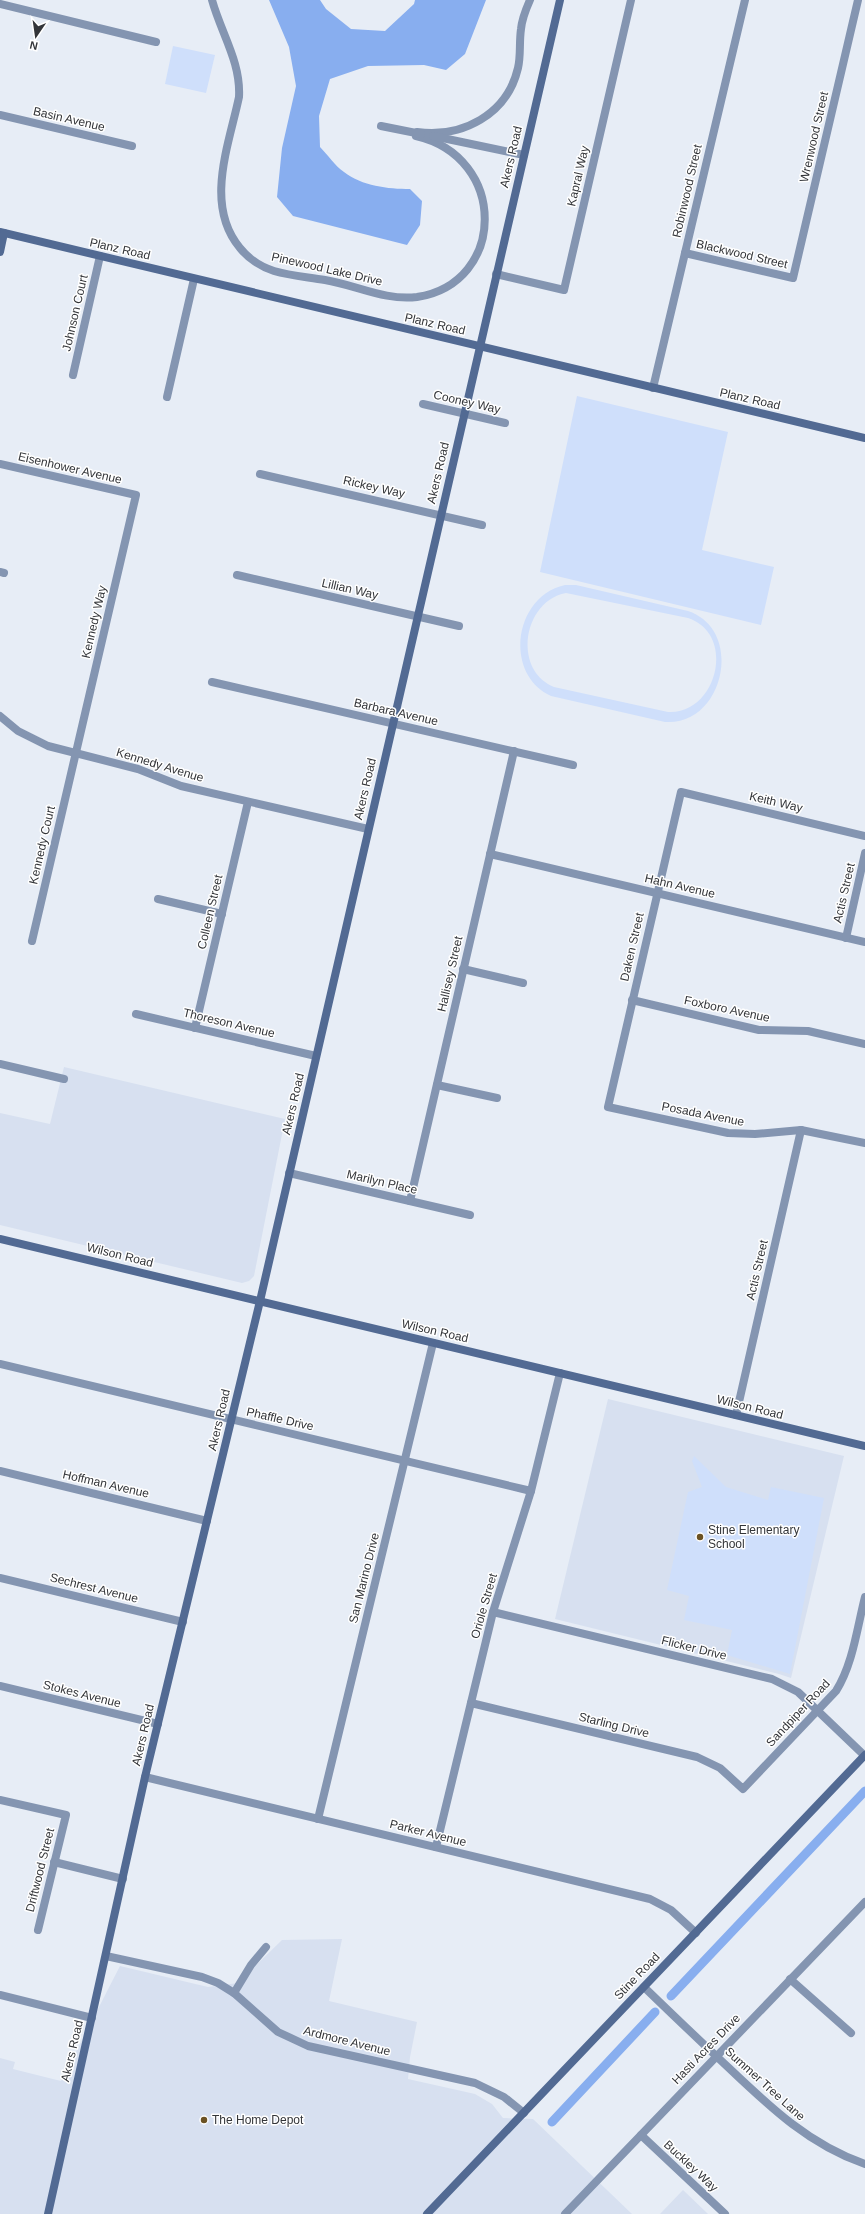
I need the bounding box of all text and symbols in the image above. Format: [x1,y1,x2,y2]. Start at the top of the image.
north arrow [16,16,56,56]
text: N [28,39,39,52]
street label: Wrenwood Street [797,90,831,184]
street label: Basin Avenue [32,104,107,134]
street label: Akers Road [497,125,525,189]
street label: Robinwood Street [669,142,705,239]
street label: Kapral Way [564,144,592,208]
street label: Planz Road [88,235,152,263]
street label: Blackwood Street [695,237,790,271]
street label: Pinewood Lake Drive [270,249,384,289]
street label: Johnson Court [59,273,91,353]
street label: Planz Road [403,310,467,338]
street label: Planz Road [718,385,782,413]
street label: Cooney Way [432,388,502,416]
street label: Akers Road [424,441,452,505]
street label: Eisenhower Avenue [17,449,123,487]
street label: Rickey Way [342,473,406,501]
street label: Lillian Way [320,576,380,602]
street label: Kennedy Way [79,584,109,660]
street label: Barbara Avenue [353,696,440,729]
street label: Kennedy Avenue [115,745,206,785]
street label: Akers Road [351,757,379,821]
street label: Keith Way [748,789,804,815]
street label: Kennedy Court [26,804,58,886]
street label: Actis Street [830,861,858,924]
street label: Hahn Avenue [643,871,717,901]
street label: Colleen Street [195,873,226,951]
street label: Daken Street [617,911,647,983]
street label: Hallisey Street [434,934,466,1013]
street label: Foxboro Avenue [683,993,771,1025]
street label: Thoreson Avenue [182,1006,277,1040]
street label: Akers Road [279,1072,307,1136]
street label: Posada Avenue [661,1099,746,1129]
street label: Marilyn Place [345,1167,419,1197]
street label: Actis Street [743,1238,771,1301]
street label: Wilson Road [85,1240,155,1270]
street label: Wilson Road [400,1317,470,1345]
street label: Akers Road [205,1388,233,1452]
street label: Wilson Road [715,1392,785,1422]
street label: Phaffle Drive [245,1404,315,1434]
street label: Hoffman Avenue [61,1467,151,1501]
place label: Stine Elementary School [708,1523,799,1551]
street label: San Marino Drive [346,1531,382,1625]
marker: Stine Elementary School [695,1532,705,1542]
street label: Sechrest Avenue [48,1570,140,1606]
street label: Oriole Street [468,1571,500,1640]
street label: Flicker Drive [660,1633,728,1663]
street label: Sandpiper Road [763,1677,833,1749]
street label: Stokes Avenue [42,1678,123,1711]
street label: Akers Road [129,1703,157,1767]
street label: Starling Drive [577,1709,651,1741]
street label: Parker Avenue [388,1817,468,1849]
street label: Driftwood Street [23,1826,57,1913]
street label: Stine Road [611,1950,663,2002]
street label: Hasti Acres Drive [669,2011,743,2087]
street label: Akers Road [58,2019,86,2083]
street label: Ardmore Avenue [302,2023,392,2059]
street label: Summer Tree Lane [722,2044,808,2124]
place label: The Home Depot [212,2113,304,2127]
marker: The Home Depot [199,2115,209,2125]
street label: Buckley Way [661,2137,721,2195]

